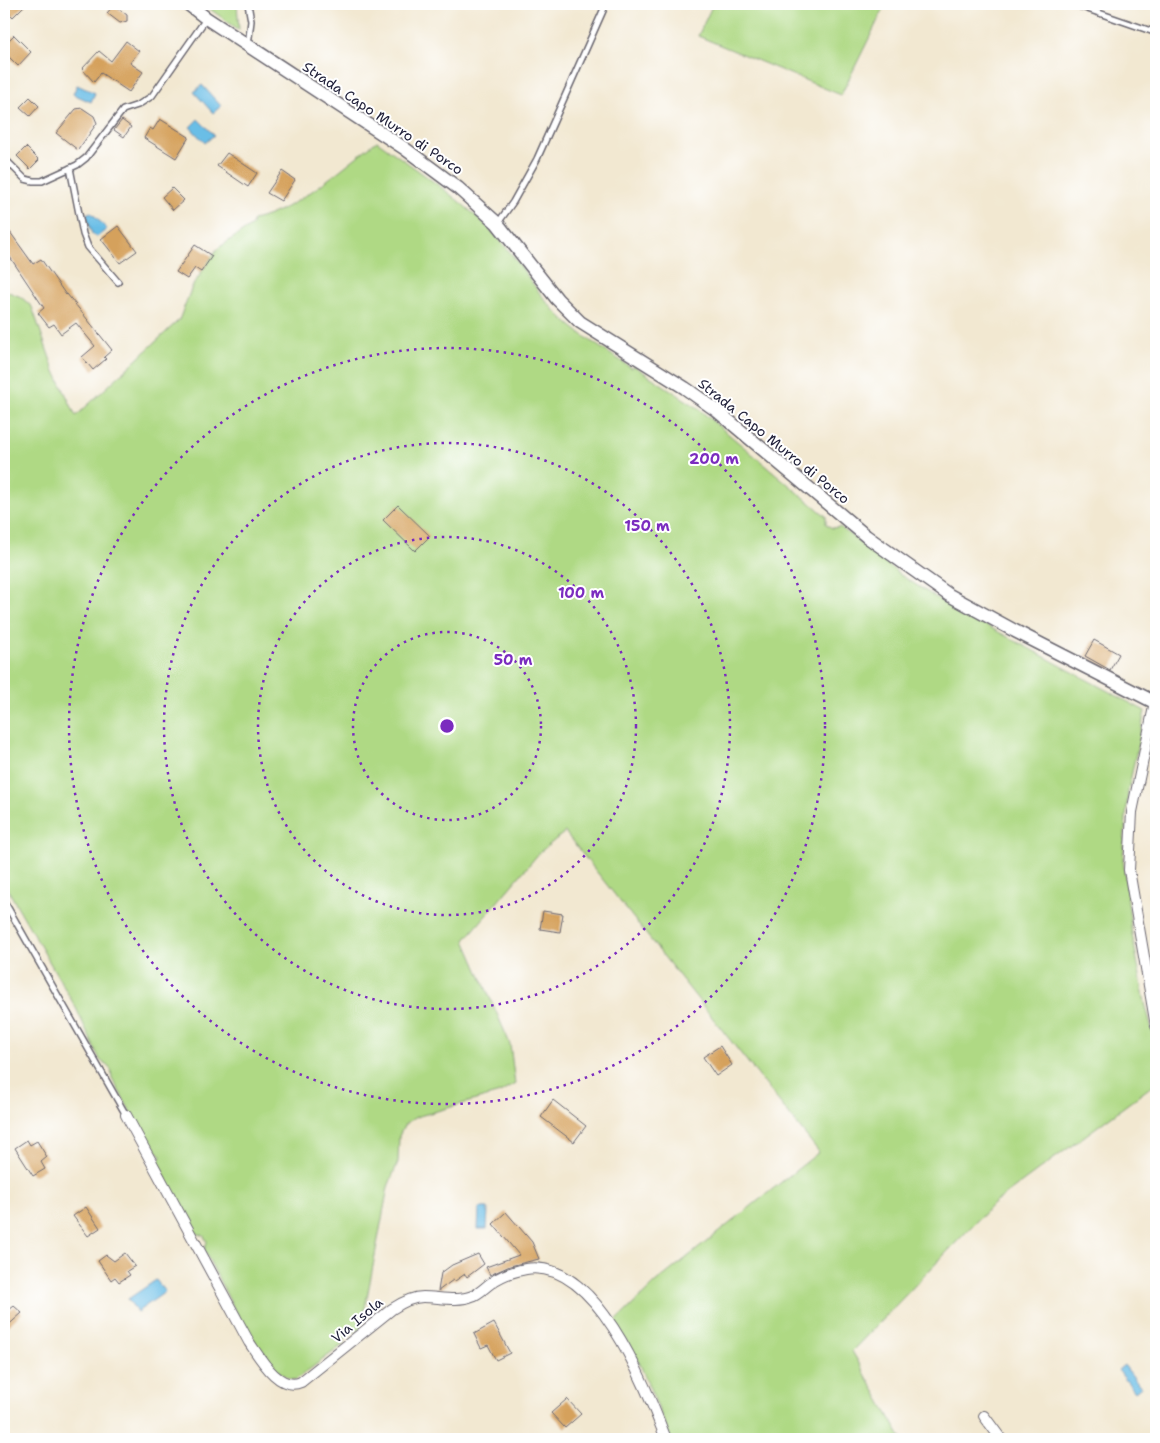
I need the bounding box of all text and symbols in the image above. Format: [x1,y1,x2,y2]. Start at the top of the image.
street label: Strada Capo Murro di Porco [299,57,467,179]
street label: Strada Capo Murro di Porco [695,374,853,508]
text: 200 m [689,449,739,469]
text: 150 m [624,516,670,536]
text: 100 m [558,583,604,603]
text: 50 m [494,650,533,670]
centre of rings [438,717,456,735]
street label: Via Isola [327,1293,387,1347]

